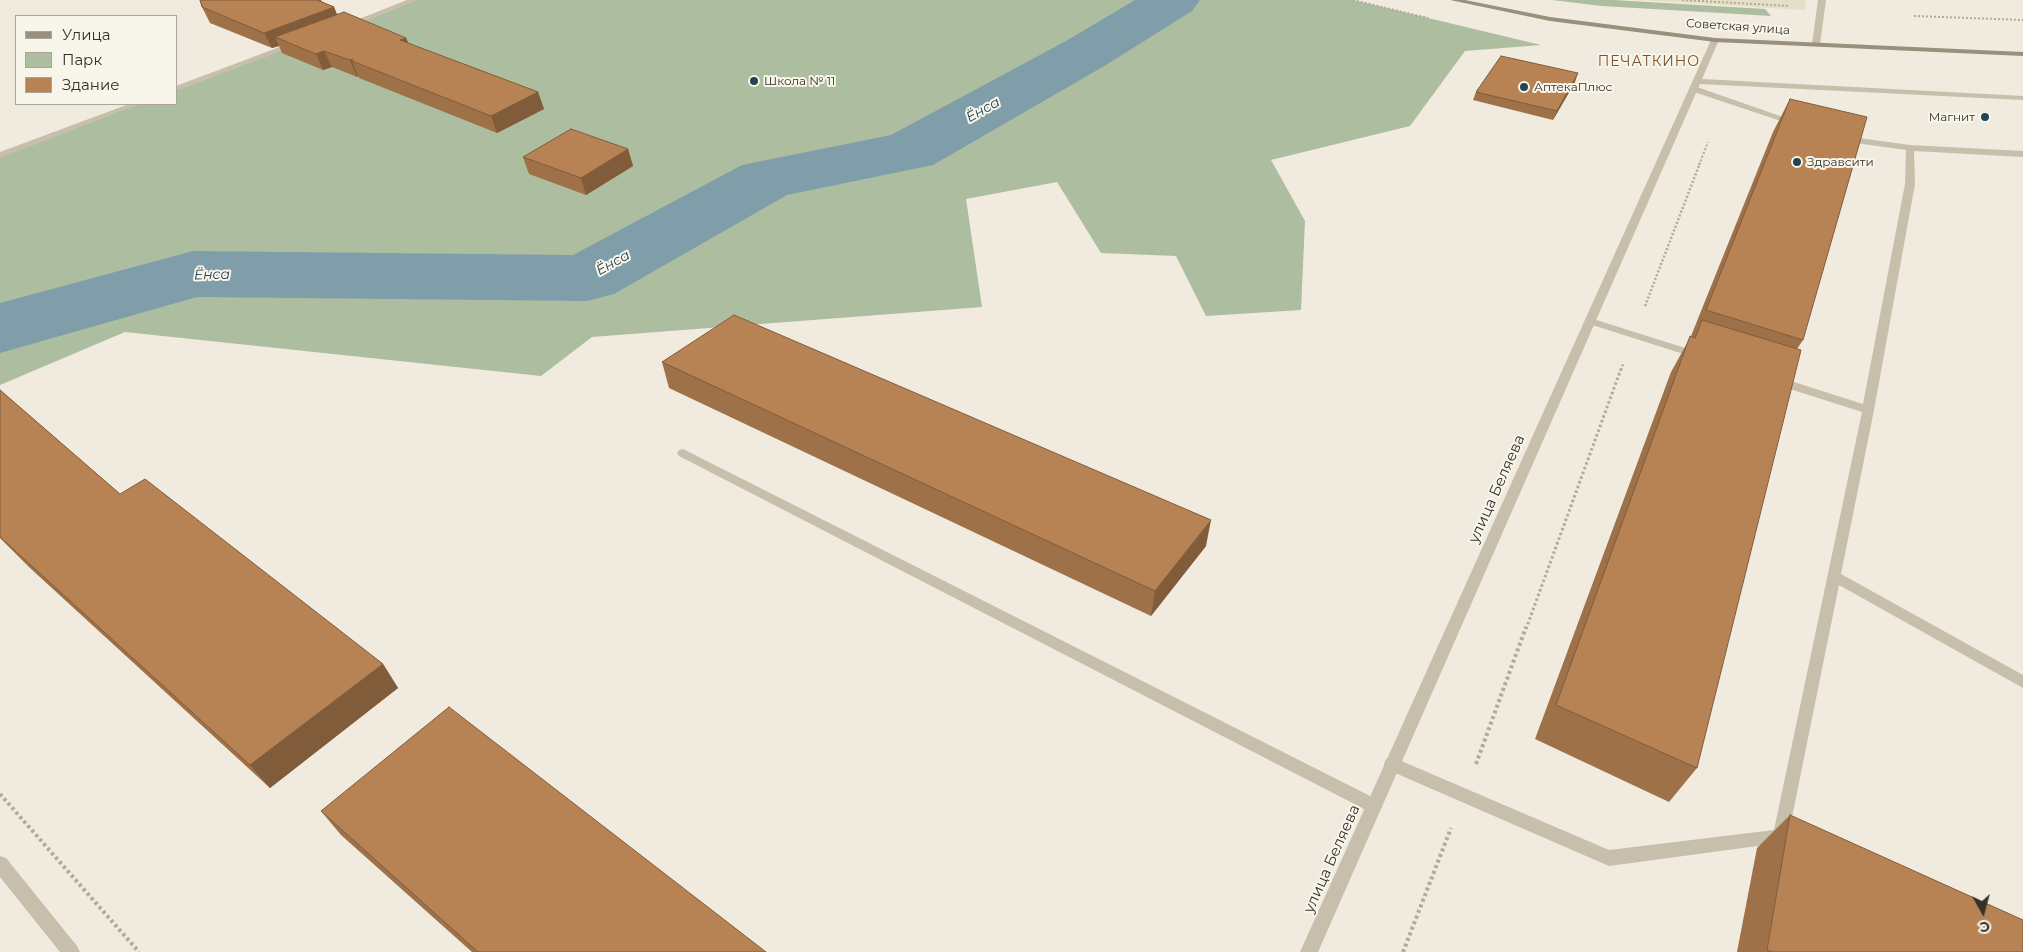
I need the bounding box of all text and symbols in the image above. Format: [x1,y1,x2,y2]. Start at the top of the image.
legend [15,15,178,105]
street label: Советская улица [1685,16,1791,38]
text: Улица [62,25,110,44]
text: Парк [62,50,102,69]
district label: ПЕЧАТКИНО [1597,54,1701,70]
place label: Школа № 11 [764,74,835,88]
text: Здание [62,75,120,94]
marker: Школа № 11 [748,75,760,87]
place label: АптекаПлюс [1534,80,1612,94]
marker: АптекаПлюс [1518,81,1530,93]
water label: Ёнса [963,94,1003,126]
place label: Магнит [1929,110,1975,124]
marker: Магнит [1979,111,1991,123]
place label: Здравсити [1807,155,1874,169]
marker: Здравсити [1791,156,1803,168]
water label: Ёнса [593,247,633,279]
water label: Ёнса [194,266,230,284]
street label: улица Беляева [1465,432,1529,546]
street label: улица Беляева [1300,802,1364,916]
north arrow [1958,887,2008,937]
text: С [1979,917,1991,936]

